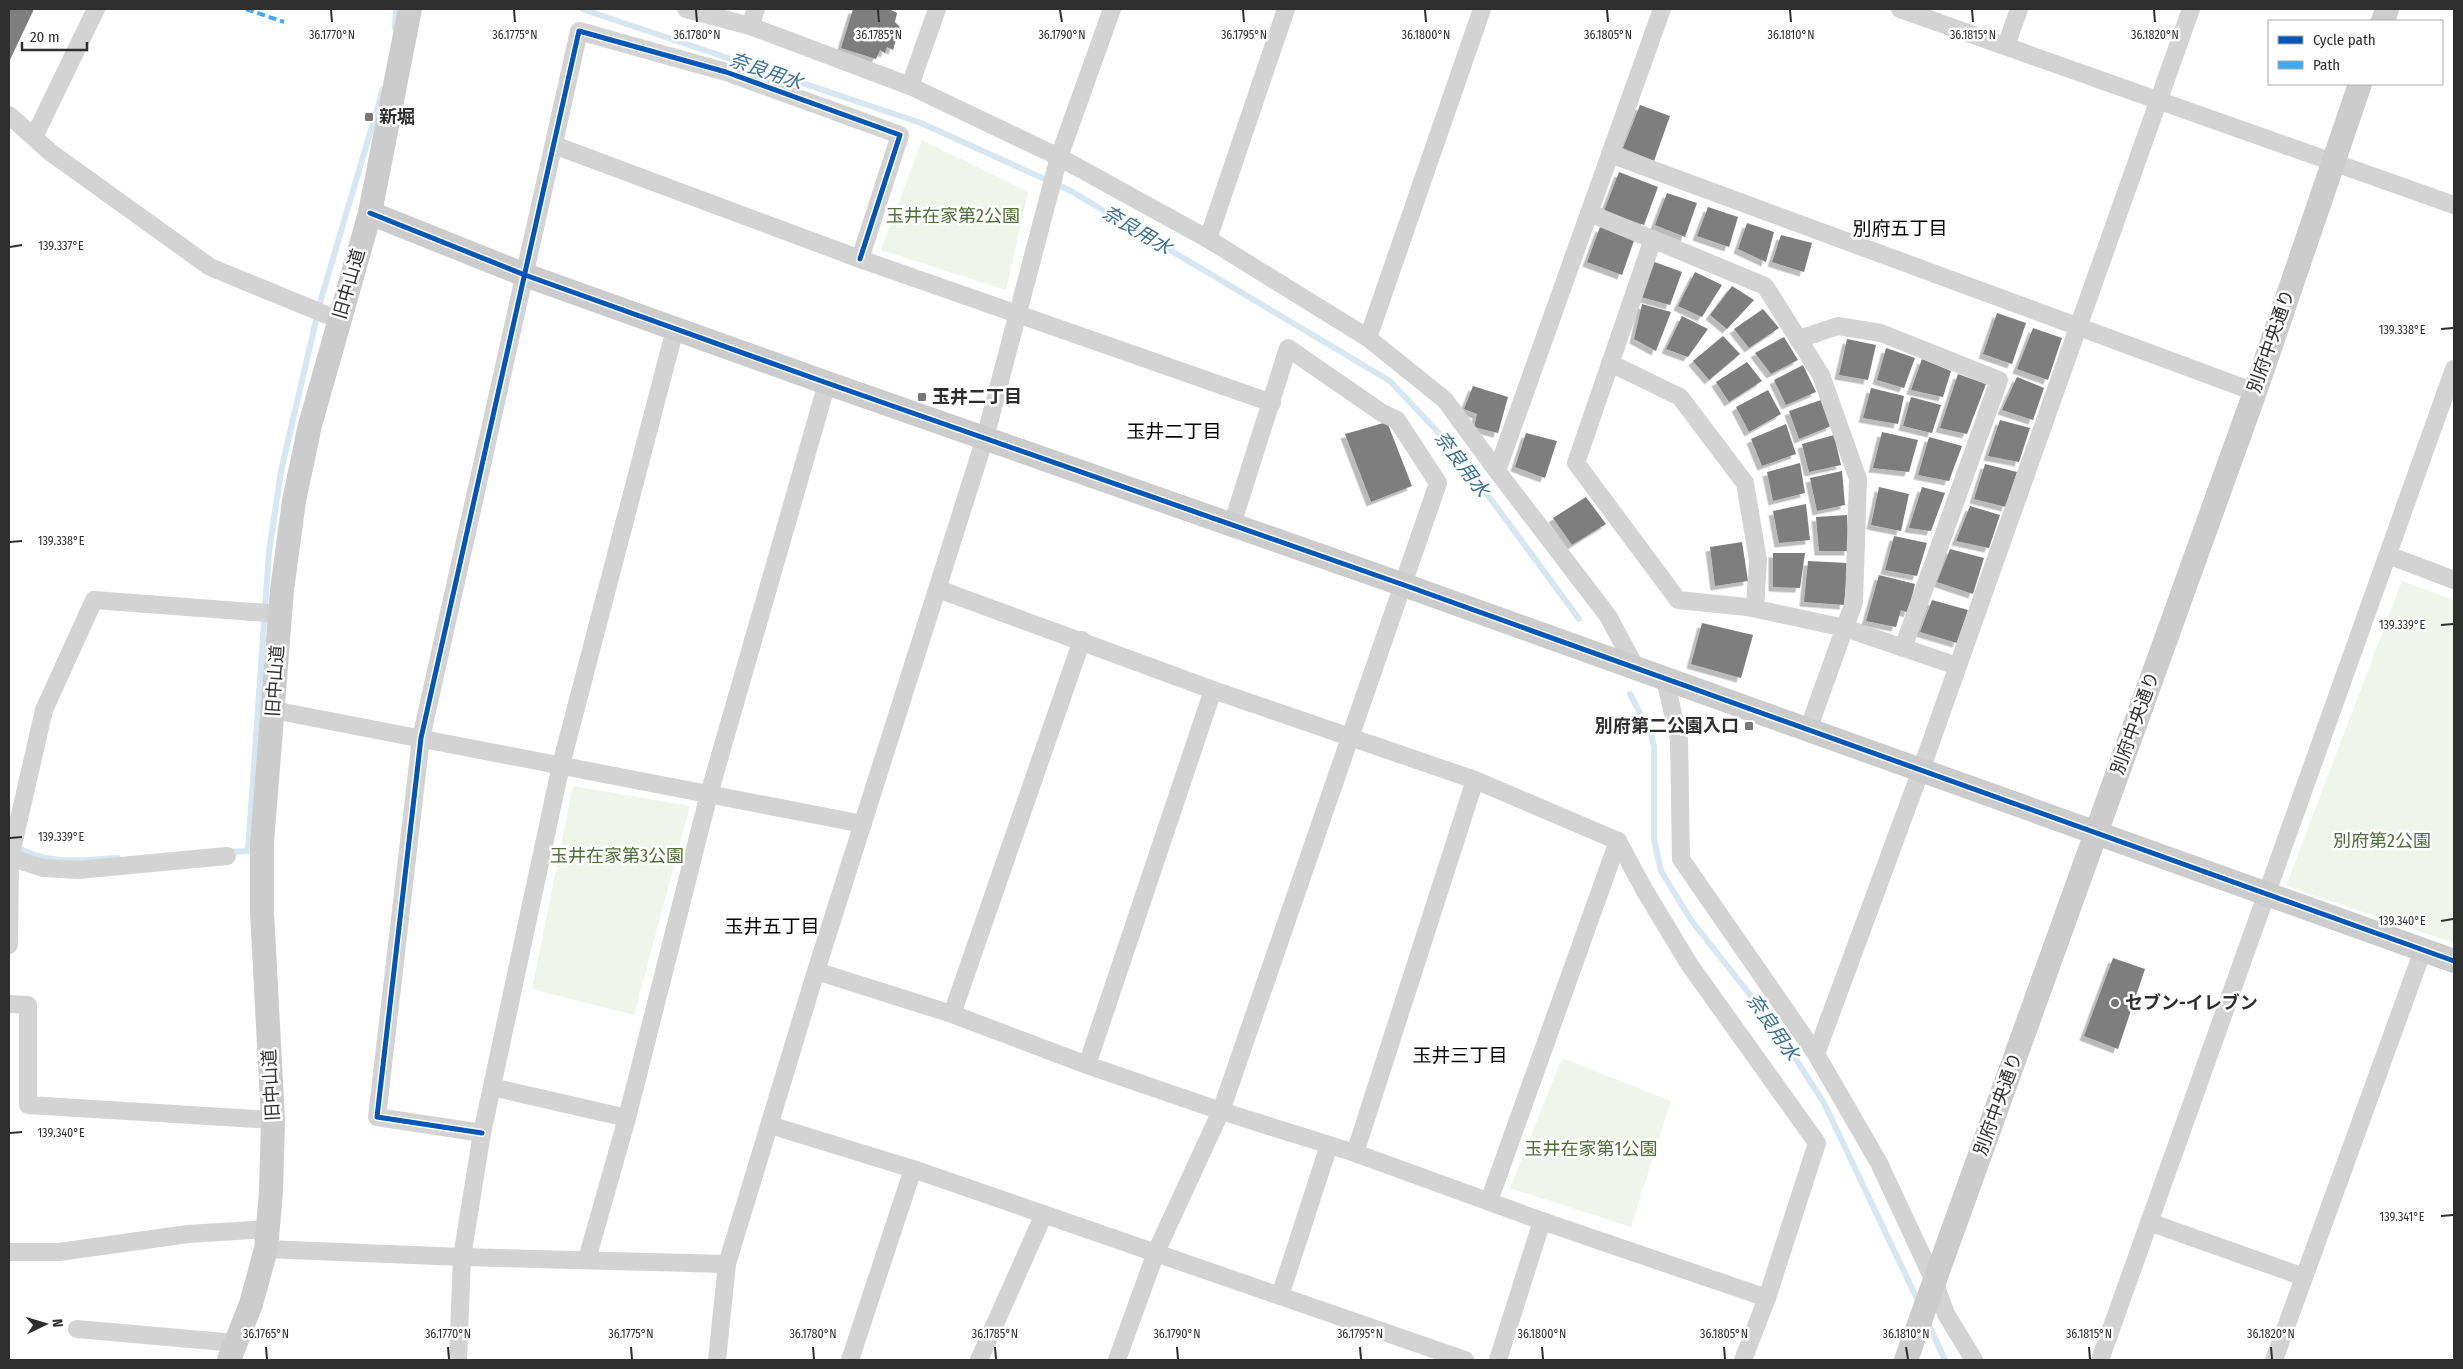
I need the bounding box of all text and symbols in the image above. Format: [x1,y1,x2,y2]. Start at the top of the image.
scale bar [22,20,88,52]
legend [2268,20,2443,85]
text: 20 m [30,28,60,46]
text: 36.1770°N [309,28,355,42]
text: 36.1775°N [492,28,538,42]
text: 36.1780°N [673,28,721,42]
text: 36.1785°N [856,28,902,42]
text: 36.1790°N [1038,28,1086,42]
text: 36.1795°N [1221,28,1267,42]
text: 36.1800°N [1402,28,1450,42]
text: 36.1805°N [1584,28,1632,42]
text: 36.1810°N [1768,28,1814,42]
text: 36.1815°N [1950,28,1996,42]
text: 36.1820°N [2131,28,2179,42]
text: Cycle path [2313,31,2376,49]
water label: 奈良用水 [726,48,808,95]
text: Path [2313,56,2340,74]
place label: 新堀 [379,106,415,128]
marker: 新堀 [363,111,375,123]
water label: 奈良用水 [1098,201,1177,260]
park label: 玉井在家第2公園 [886,205,1020,227]
district label: 別府五丁目 [1852,217,1948,240]
text: 139.337°E [38,239,84,253]
street label: 旧中山道 [329,246,369,322]
street label: 別府中央通り [2243,286,2299,396]
text: 139.338°E [2379,323,2426,337]
place label: 玉井二丁目 [932,386,1022,408]
marker: 玉井二丁目 [916,391,928,403]
district label: 玉井二丁目 [1126,420,1222,443]
water label: 奈良用水 [1430,427,1495,503]
text: 139.338°E [38,534,85,548]
text: 139.339°E [2379,618,2425,632]
street label: 旧中山道 [262,644,288,718]
street label: 別府中央通り [2106,668,2164,778]
place label: 別府第二公園入口 [1595,715,1739,737]
marker: 別府第二公園入口 [1743,720,1755,732]
text: 139.339°E [38,830,84,844]
park label: 別府第2公園 [2333,830,2431,852]
park label: 玉井在家第3公園 [550,845,684,867]
text: 139.340°E [2378,914,2426,928]
district label: 玉井五丁目 [724,915,820,938]
water label: 奈良用水 [1742,989,1805,1066]
place label: セブン-イレブン [2125,992,2258,1014]
marker: セブン-イレブン [2109,997,2121,1009]
district label: 玉井三丁目 [1412,1044,1508,1067]
street label: 旧中山道 [258,1048,284,1122]
street label: 別府中央通り [1969,1049,2027,1159]
text: 139.340°E [37,1126,85,1140]
park label: 玉井在家第1公園 [1524,1138,1658,1160]
text: 139.341°E [2380,1210,2425,1224]
north arrow [20,1299,70,1349]
text: N [49,1318,66,1328]
text: 36.1765°N [243,1327,289,1341]
text: 36.1770°N [425,1327,471,1341]
text: 36.1775°N [608,1327,654,1341]
text: 36.1780°N [789,1327,837,1341]
text: 36.1785°N [972,1327,1018,1341]
text: 36.1790°N [1153,1327,1201,1341]
text: 36.1795°N [1337,1327,1383,1341]
text: 36.1800°N [1518,1327,1566,1341]
text: 36.1805°N [1700,1327,1748,1341]
text: 36.1810°N [1883,1327,1929,1341]
text: 36.1815°N [2066,1327,2112,1341]
text: 36.1820°N [2247,1327,2295,1341]

